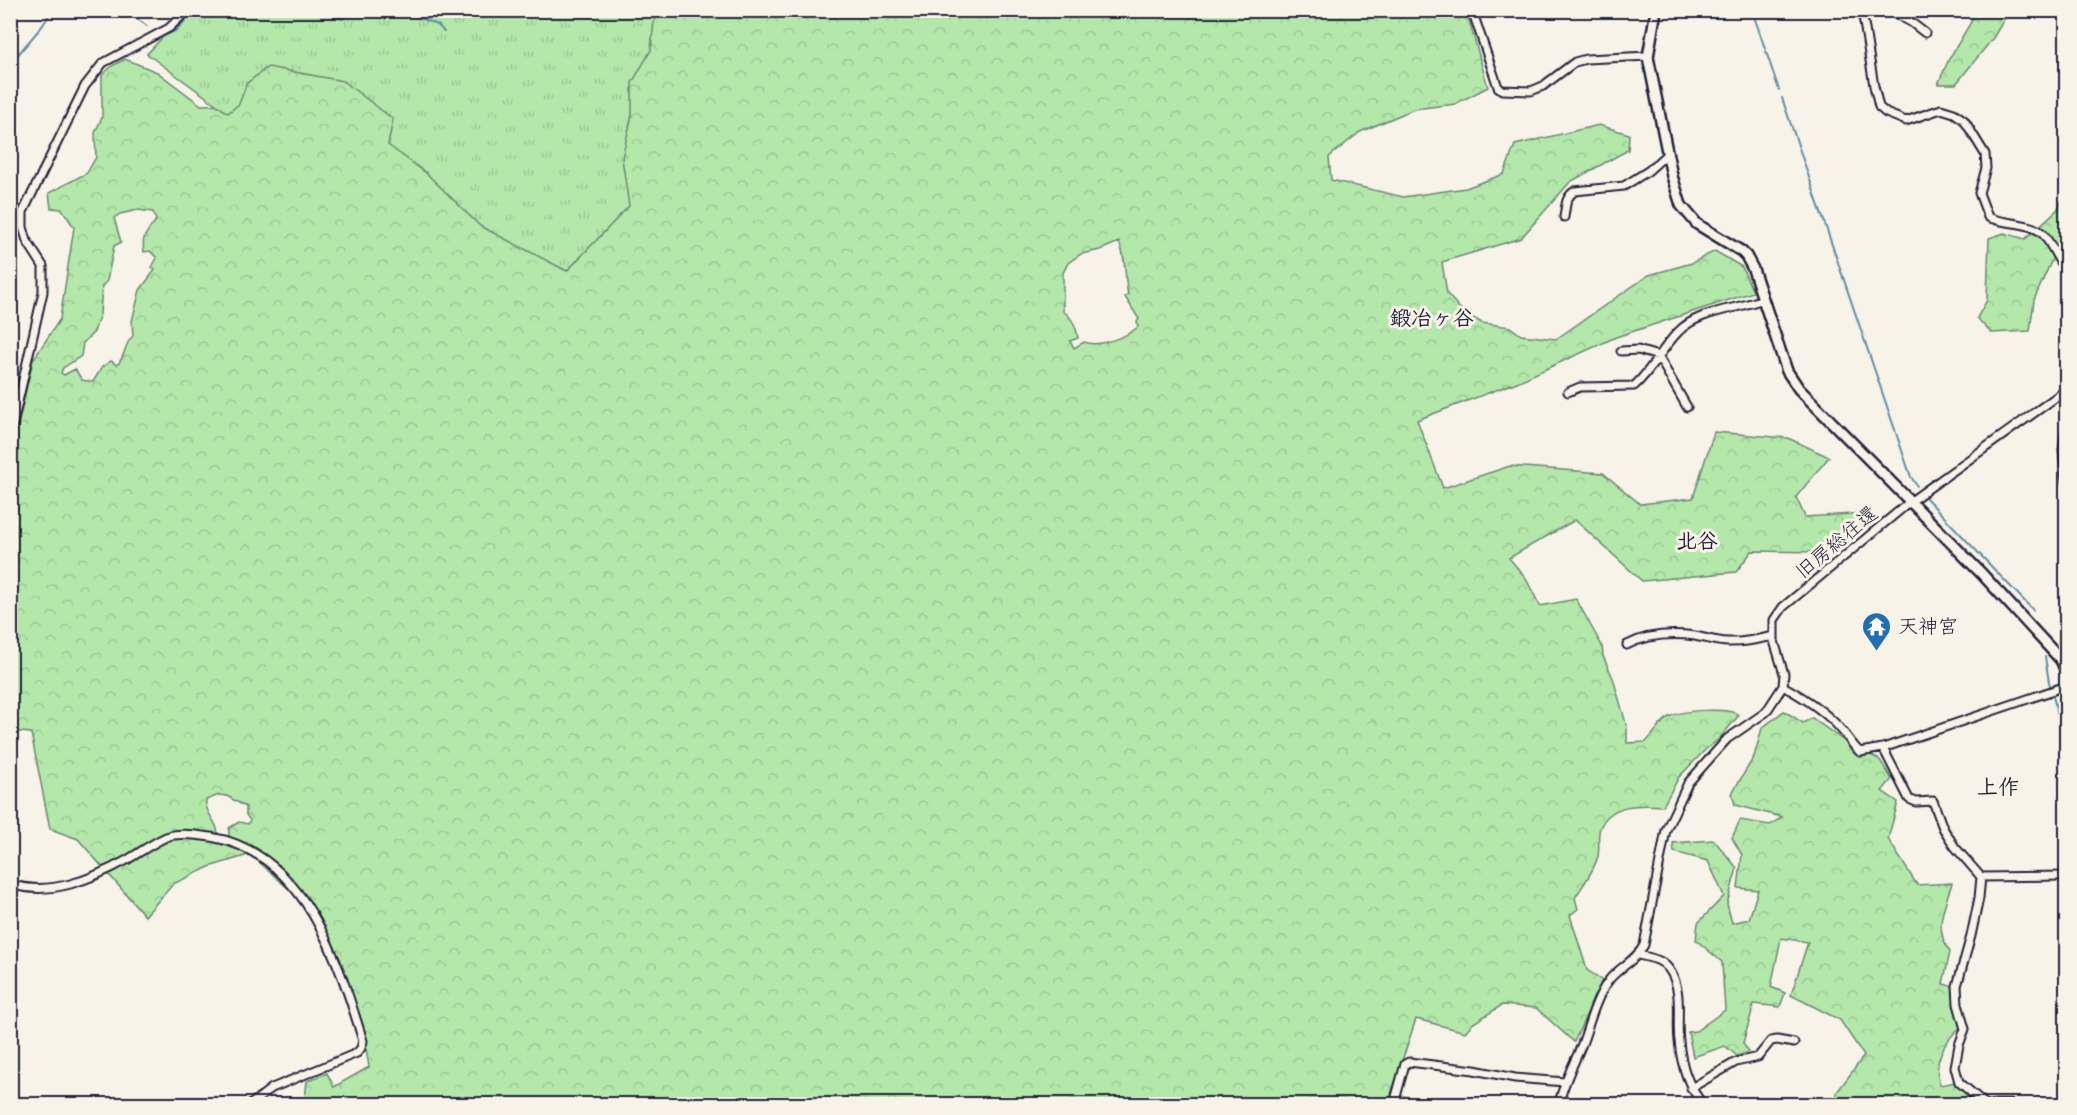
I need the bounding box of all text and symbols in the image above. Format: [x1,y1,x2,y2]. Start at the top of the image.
district label: 鍛冶ヶ谷 [1390,304,1474,333]
street label: 旧房総往還 [1789,500,1884,586]
district label: 北谷 [1676,527,1718,556]
temple icon: 天神宮 [1861,610,1893,652]
place label: 天神宮 [1898,613,1958,641]
district label: 上作 [1977,773,2019,802]

